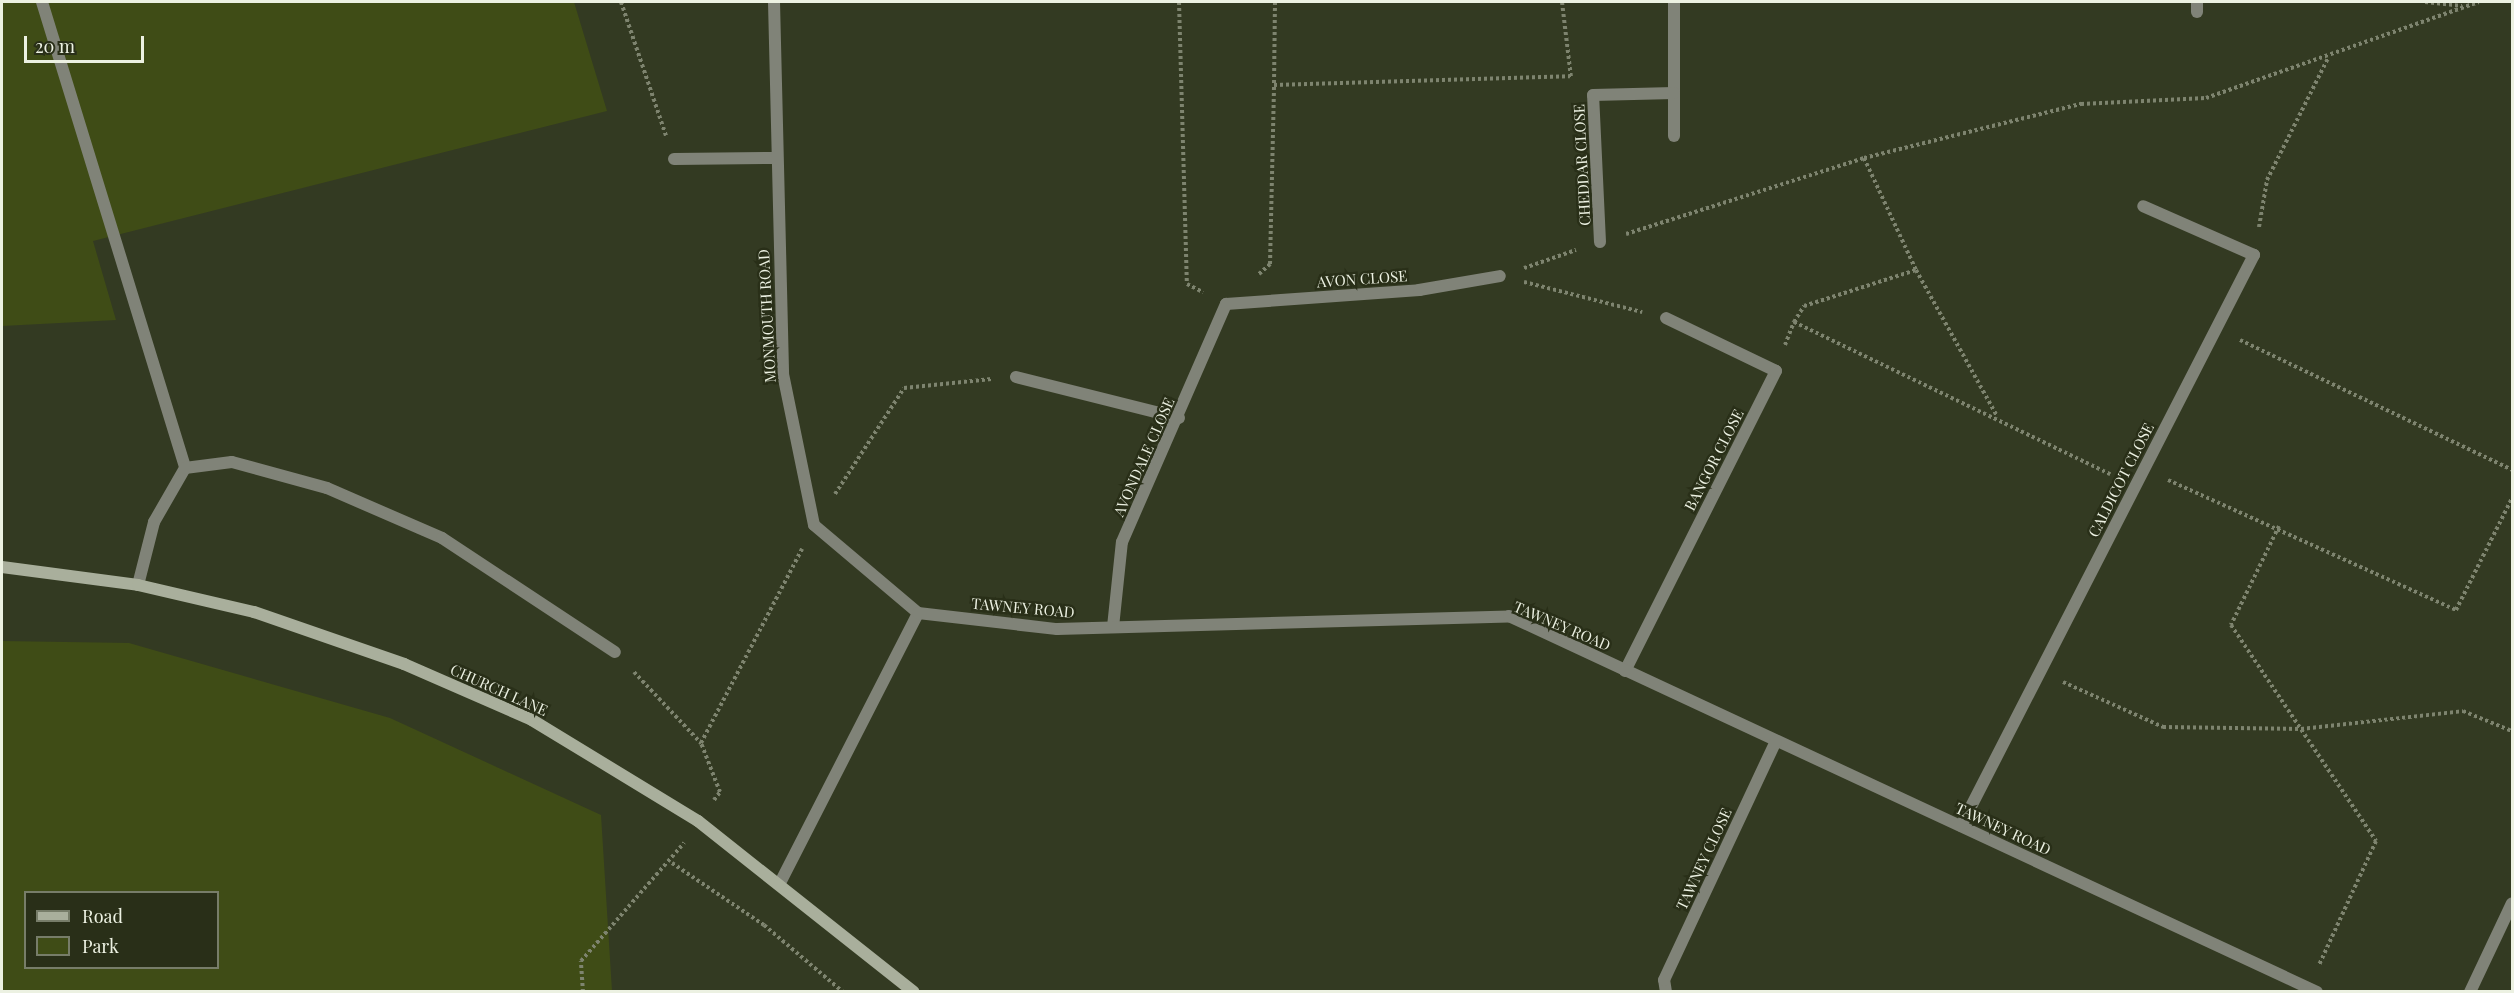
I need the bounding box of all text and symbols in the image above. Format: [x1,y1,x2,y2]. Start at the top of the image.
scale bar [27,24,147,62]
text: 20 m [35,34,75,58]
street label: CHEDDAR CLOSE [1570,104,1594,226]
street label: MONMOUTH ROAD [755,249,779,383]
street label: AVON CLOSE [1316,267,1408,291]
street label: AVONDALE CLOSE [1110,395,1178,519]
street label: BANGOR CLOSE [1681,406,1747,514]
street label: CALDICOT CLOSE [2084,420,2158,540]
street label: TAWNEY ROAD [971,595,1075,621]
street label: TAWNEY ROAD [1511,597,1613,655]
street label: CHURCH LANE [448,660,550,720]
street label: TAWNEY ROAD [1952,799,2054,859]
street label: TAWNEY CLOSE [1672,805,1736,913]
legend [24,891,219,969]
text: Road [82,904,123,928]
text: Park [82,934,119,958]

